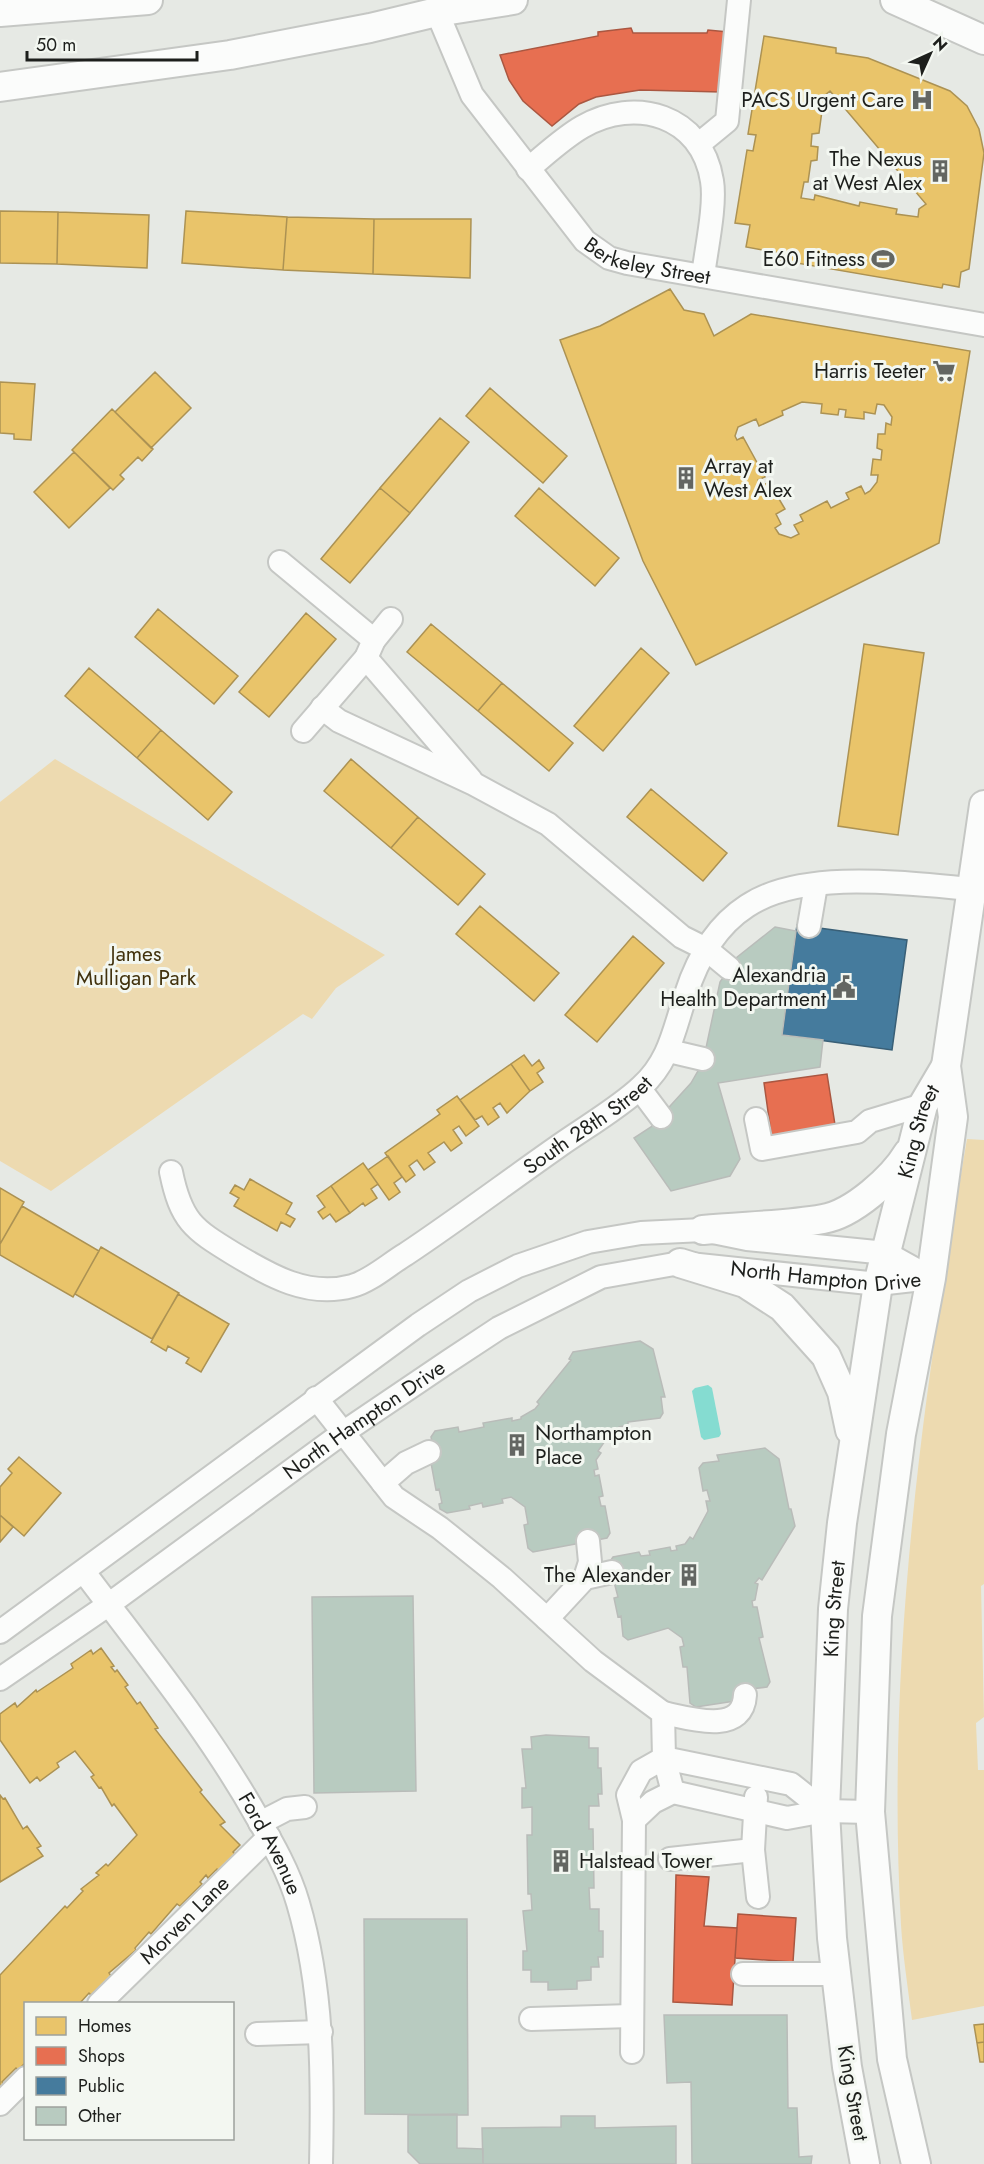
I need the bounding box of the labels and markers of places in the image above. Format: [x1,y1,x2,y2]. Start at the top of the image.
place label: PACS Urgent Care [741,85,904,115]
hospital icon: PACS Urgent Care [909,87,935,113]
place label: The Nexus at West Alex [813,144,922,198]
building icon: The Nexus at West Alex [927,158,953,184]
place label: E60 Fitness [763,244,865,274]
sports icon: E60 Fitness [870,246,896,272]
place label: Harris Teeter [814,356,927,386]
supermarket icon: Harris Teeter [931,358,957,384]
place label: Array at West Alex [704,451,792,505]
building icon: Array at West Alex [673,465,699,491]
place label: Alexandria Health Department [660,960,826,1014]
public building icon: Alexandria Health Department [831,974,857,1000]
place label: Northampton Place [535,1418,652,1472]
building icon: Northampton Place [504,1432,530,1458]
place label: The Alexander [544,1560,672,1590]
building icon: The Alexander [676,1562,702,1588]
place label: Halstead Tower [579,1846,713,1876]
building icon: Halstead Tower [548,1848,574,1874]

